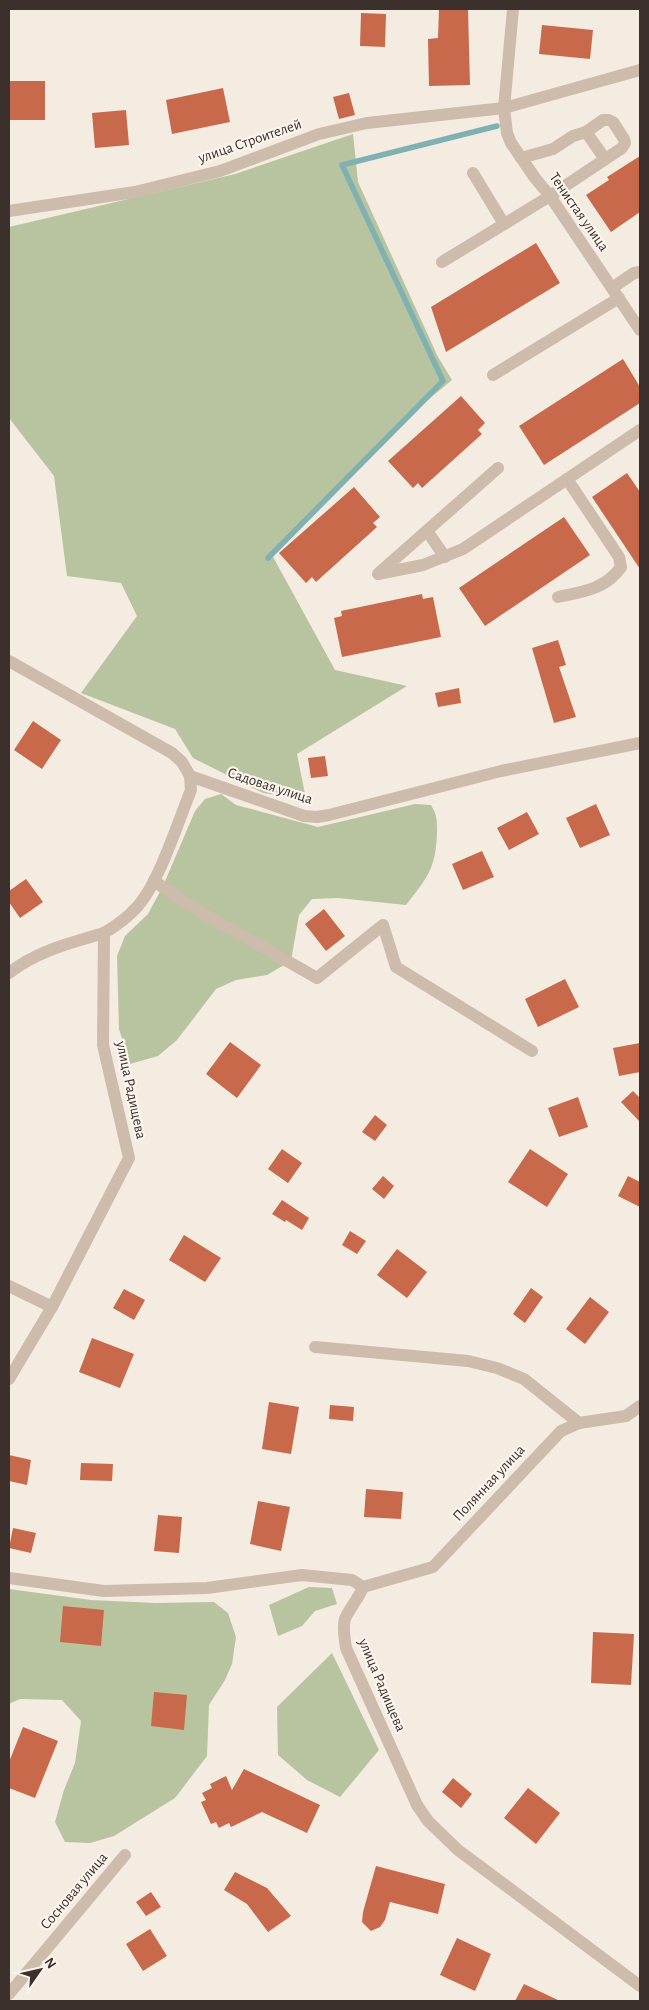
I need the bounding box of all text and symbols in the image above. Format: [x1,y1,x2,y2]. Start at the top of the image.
street label: улица Строителей [195,116,304,166]
street label: Тенистая улица [546,170,612,254]
street label: Садовая улица [225,765,315,807]
street label: улица Радищева [113,1039,149,1140]
street label: Полянная улица [450,1442,528,1524]
street label: улица Радищева [355,1635,408,1734]
street label: Сосновая улица [38,1850,110,1932]
north arrow [15,1945,65,1995]
text: N [41,1955,58,1971]

